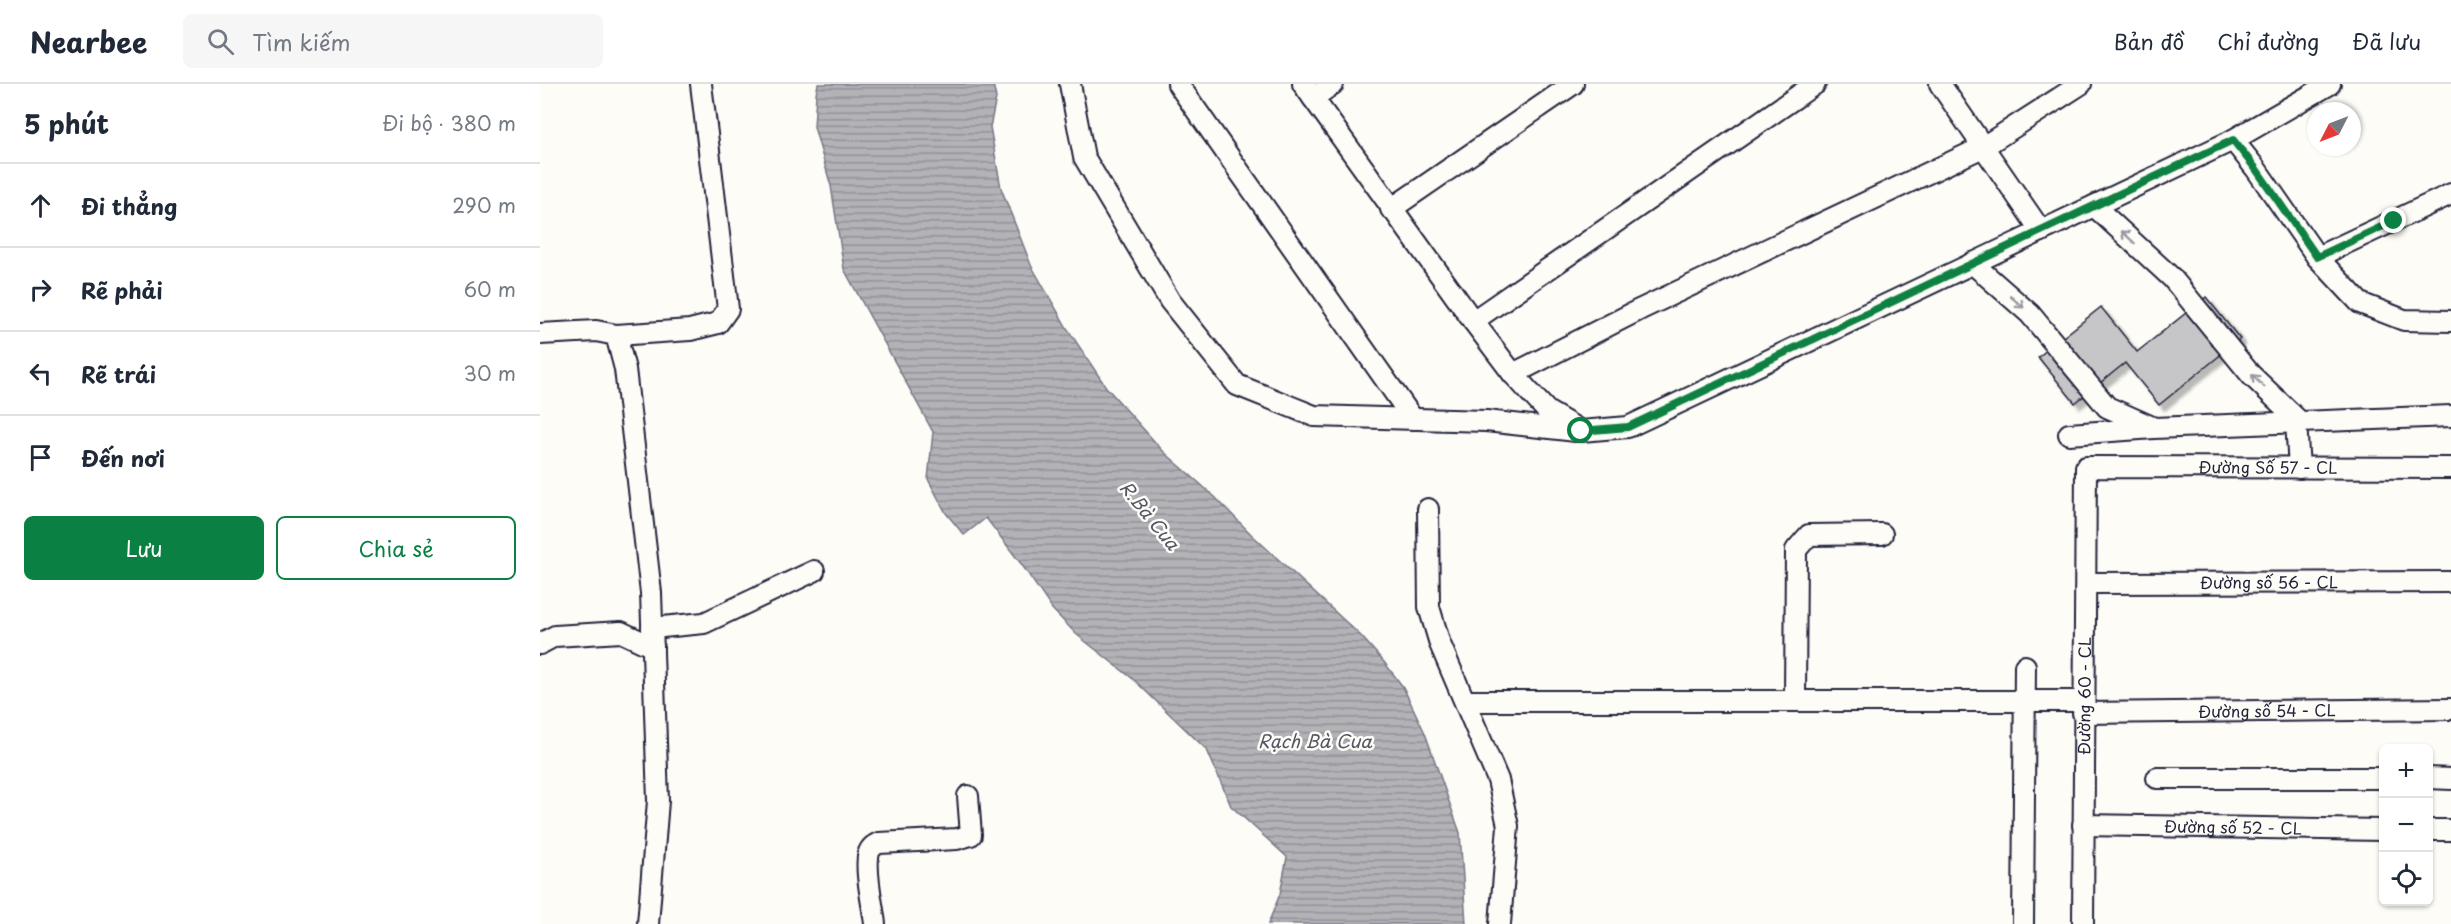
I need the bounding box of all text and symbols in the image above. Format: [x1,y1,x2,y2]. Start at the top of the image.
search box [183,14,603,68]
text: Nearbee [30,20,147,63]
icon: search [204,25,237,58]
text: Tìm kiếm [252,25,351,58]
text: Bản đồ [2114,25,2184,57]
text: Chỉ đường [2217,25,2319,57]
text: Đã lưu [2352,25,2421,57]
north arrow [2307,102,2361,156]
text: 5 phút [24,104,109,143]
text: Đi bộ · 380 m [382,108,516,138]
icon: ahead [24,189,57,222]
text: Đi thẳng [81,189,177,222]
text: 290 m [452,190,516,220]
route end [2380,207,2406,233]
one-way arrow [2120,230,2135,244]
icon: right [24,273,57,306]
text: Rẽ phải [81,273,163,306]
text: 60 m [464,274,516,304]
one-way arrow [2009,295,2024,309]
icon: left [24,357,57,390]
text: Rẽ trái [81,357,156,390]
text: 30 m [463,358,516,388]
one-way arrow [2251,374,2266,389]
route start [1567,417,1593,443]
icon: arrive [24,441,57,474]
text: Đến nơi [81,441,165,474]
street label: Đường Số 57 - CL [2199,454,2337,479]
water label: R.Bà Cua [1114,475,1187,556]
button: Lưu [24,516,264,580]
button: Chia sẻ [276,516,516,580]
street label: Đường số 56 - CL [2200,569,2338,594]
street label: Đường 60 - CL [2071,637,2096,755]
street label: Đường số 54 - CL [2198,697,2336,723]
water label: Rạch Bà Cua [1258,727,1373,754]
map controls [2379,744,2433,906]
button: + [2379,744,2433,798]
button: − [2379,798,2433,852]
street label: Đường số 52 - CL [2164,813,2302,840]
button: locate [2379,852,2433,906]

